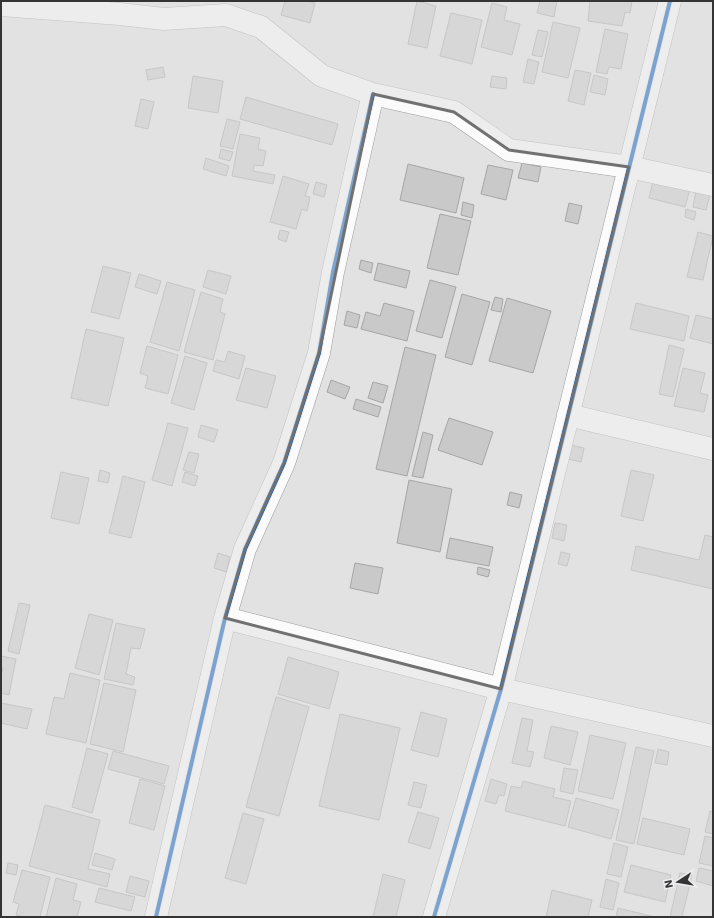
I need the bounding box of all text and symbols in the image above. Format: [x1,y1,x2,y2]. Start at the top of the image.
north arrow [658,862,698,902]
text: N [662,879,676,889]

